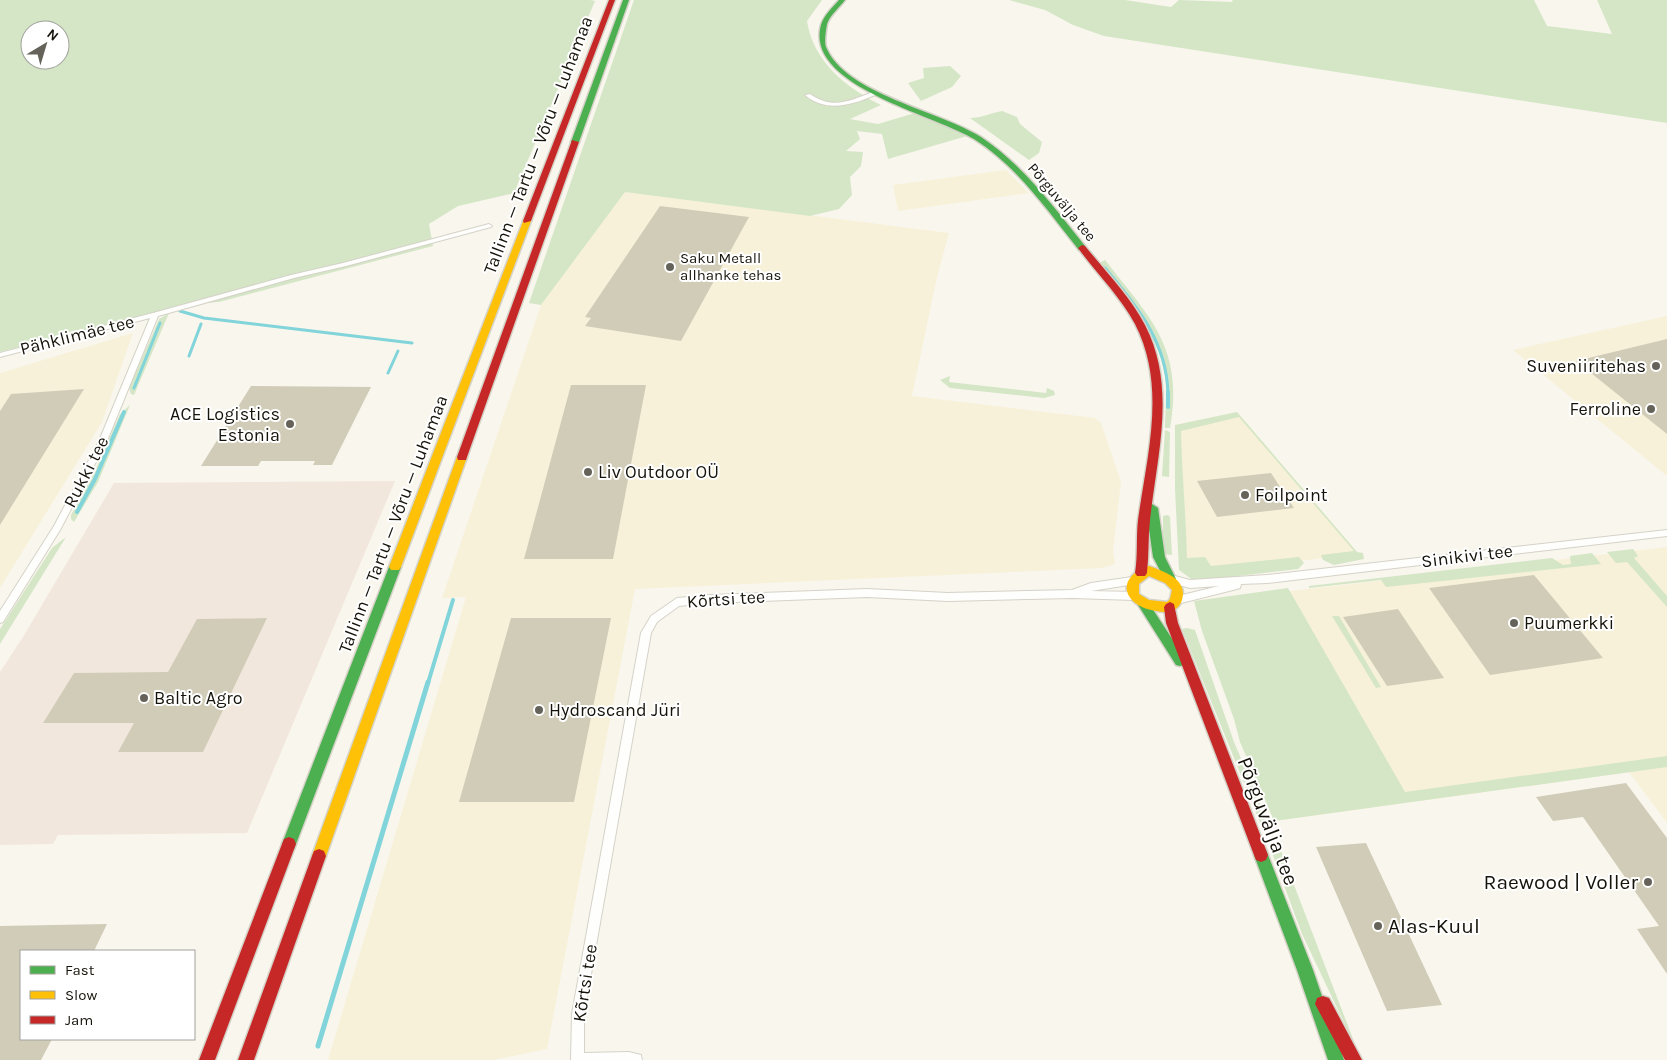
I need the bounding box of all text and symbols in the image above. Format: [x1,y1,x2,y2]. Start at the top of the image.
street label: Tallinn — Tartu — Võru — Luhamaa [479,13,597,277]
north arrow [20,20,70,70]
text: N [44,25,62,45]
street label: Põrguvälja tee [1024,159,1100,245]
place label: Saku Metall allhanke tehas [680,249,781,284]
marker: Saku Metall allhanke tehas [664,261,676,273]
street label: Pähklimäe tee [18,310,136,360]
place label: Suveniiritehas [1526,355,1646,377]
marker: Suveniiritehas [1650,360,1662,372]
street label: Tallinn — Tartu — Võru — Luhamaa [334,392,452,656]
place label: Ferroline [1569,398,1641,420]
place label: ACE Logistics Estonia [170,403,280,446]
marker: Ferroline [1645,403,1657,415]
marker: ACE Logistics Estonia [284,418,296,430]
street label: Rukki tee [59,433,113,511]
place label: Liv Outdoor OÜ [598,461,719,483]
marker: Liv Outdoor OÜ [582,466,594,478]
place label: Foilpoint [1255,484,1328,506]
marker: Foilpoint [1239,489,1251,501]
street label: Sinikivi tee [1420,539,1514,573]
street label: Kõrtsi tee [686,585,766,613]
place label: Puumerkki [1524,612,1614,634]
marker: Puumerkki [1508,617,1520,629]
place label: Baltic Agro [154,687,243,709]
marker: Baltic Agro [138,692,150,704]
place label: Hydroscand Jüri [549,699,681,721]
marker: Hydroscand Jüri [533,704,545,716]
street label: Põrguvälja tee [1233,753,1303,889]
place label: Raewood | Voller [1484,870,1638,894]
marker: Raewood | Voller [1642,876,1654,888]
place label: Alas-Kuul [1388,914,1480,938]
marker: Alas-Kuul [1372,920,1384,932]
street label: Kõrtsi tee [568,943,602,1023]
legend [20,950,195,1040]
text: Fast [65,961,95,979]
text: Slow [65,986,97,1004]
text: Jam [65,1011,93,1029]

